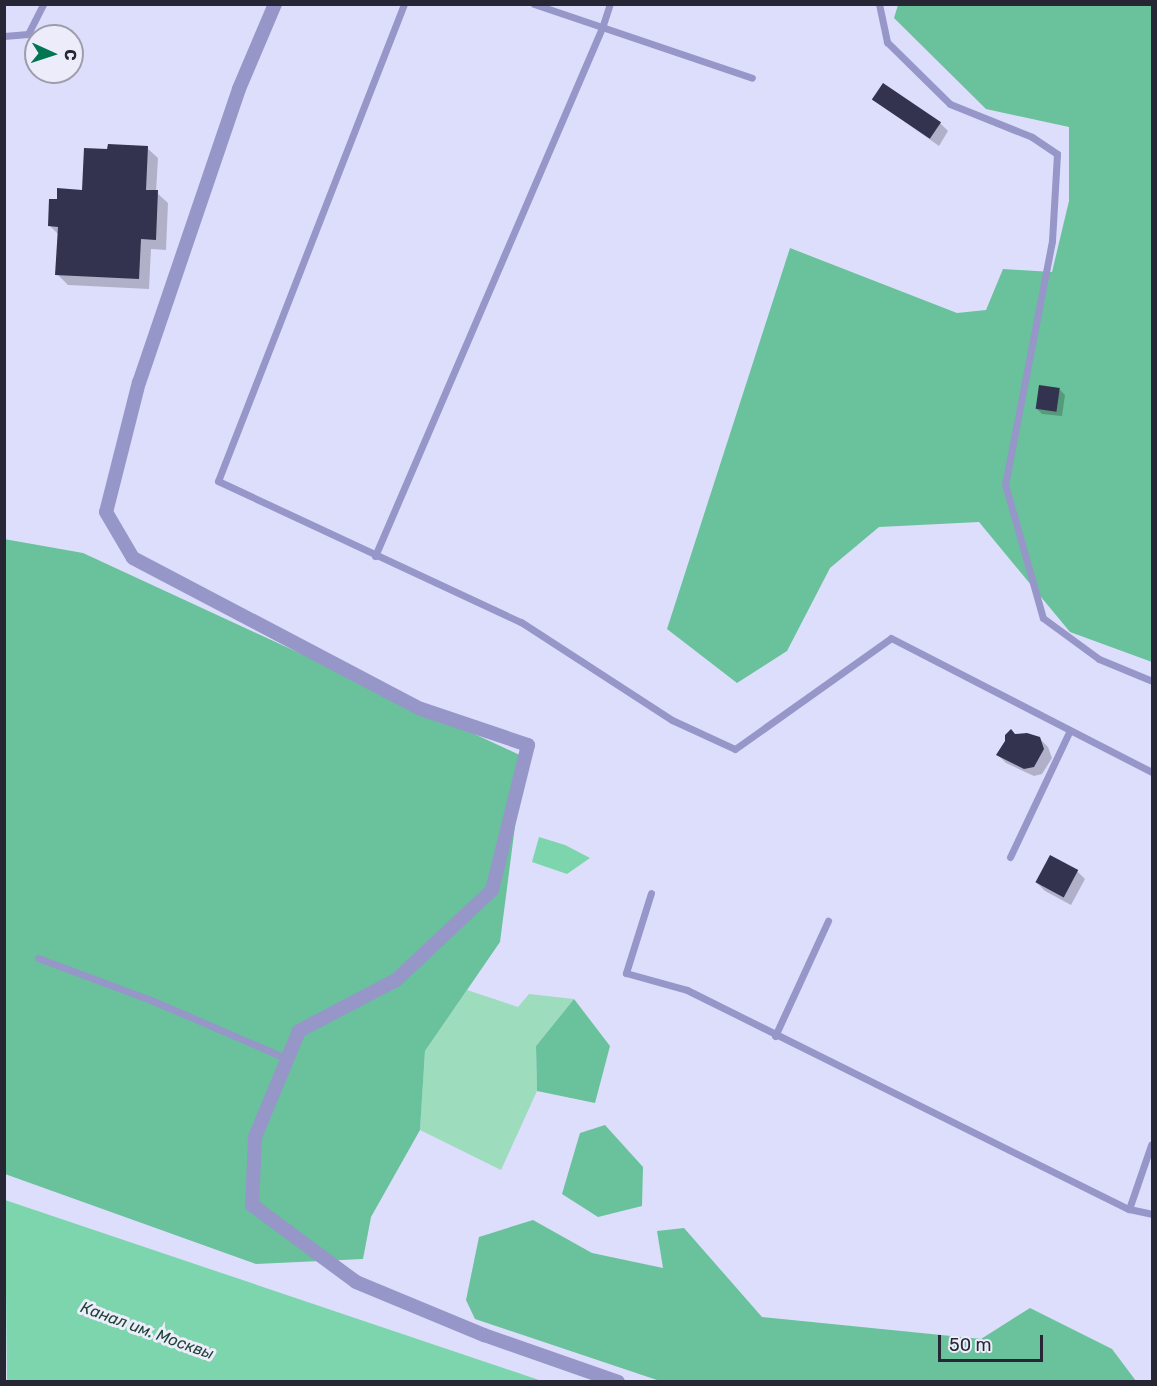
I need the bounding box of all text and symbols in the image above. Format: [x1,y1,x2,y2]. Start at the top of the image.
north arrow [24,24,84,84]
text: С [61,49,80,61]
water label: Канал им. Москвы [78,1298,216,1364]
scale bar [941,1323,1046,1361]
text: 50 m [949,1334,992,1356]

